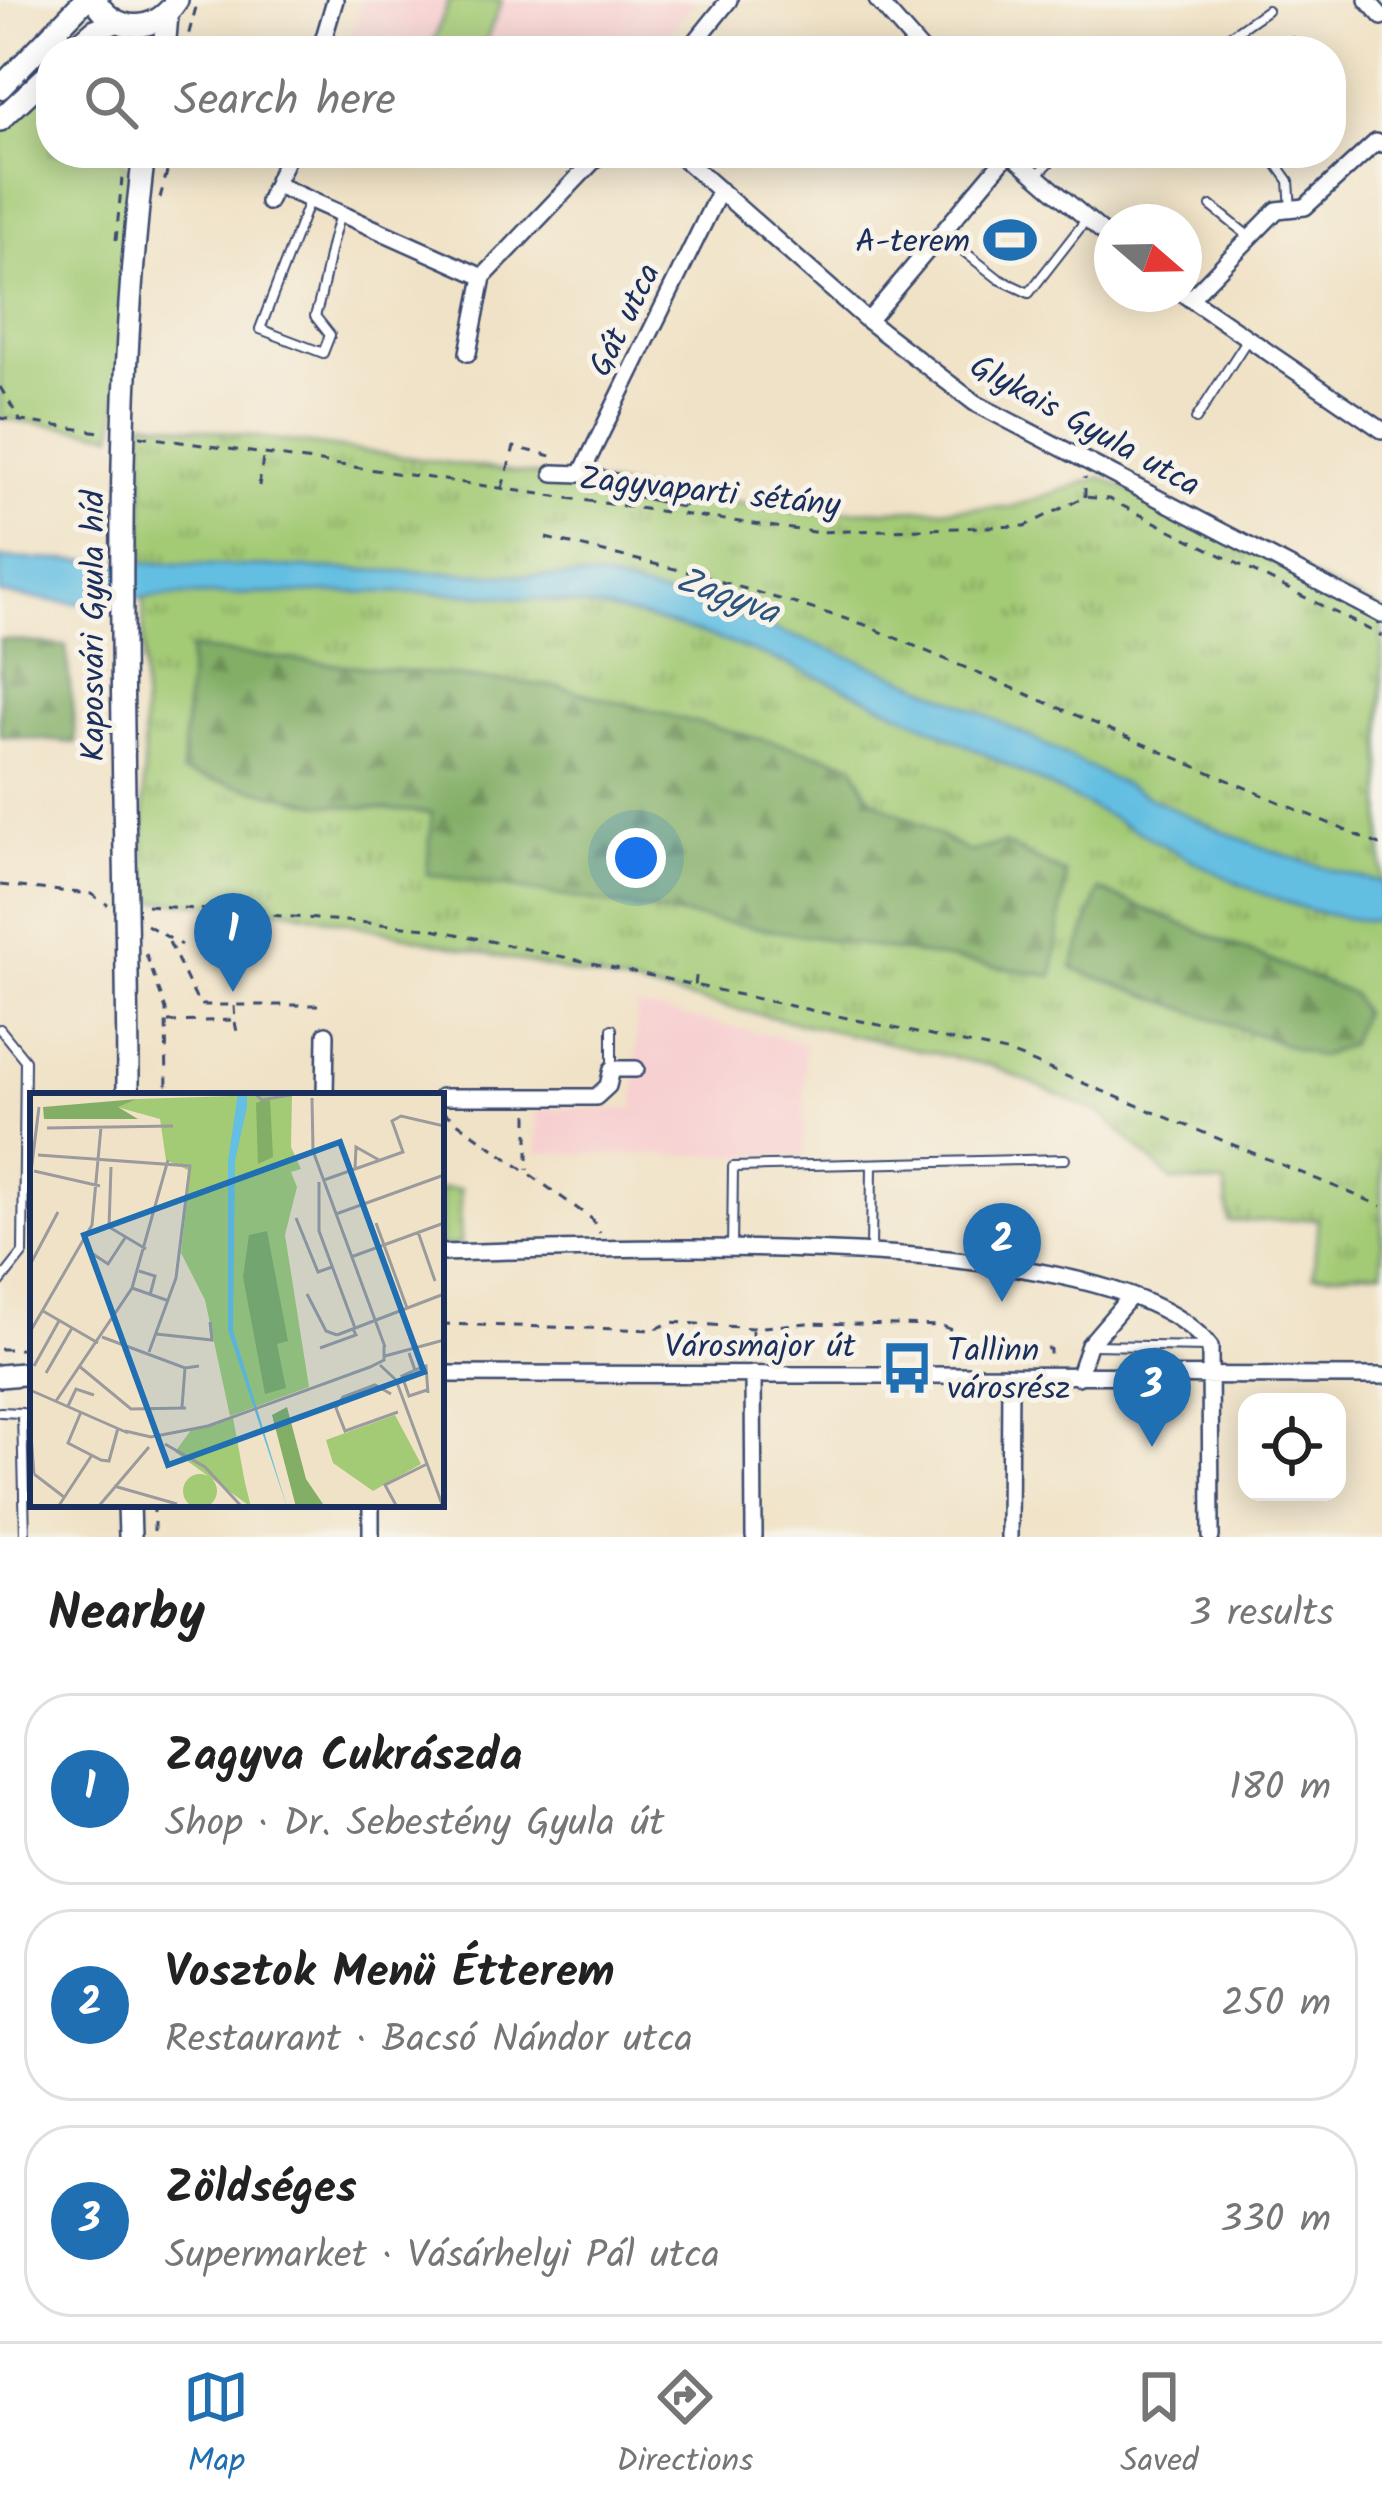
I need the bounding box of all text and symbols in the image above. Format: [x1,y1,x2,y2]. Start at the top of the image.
search box [36,36,1346,168]
text: Search here [174,66,396,138]
icon: search [78,69,144,135]
north arrow [1094,204,1202,312]
sports icon: A-terem [981,211,1039,269]
place label: A-terem [855,217,970,270]
street label: Gát utca [576,255,676,386]
street label: Glykais Gyula utca [959,342,1210,513]
street label: Zagyvaparti sétány [576,453,843,534]
street label: Kaposvári Gyula híd [69,489,122,762]
water label: Zagyva [668,553,788,643]
your location [606,828,666,888]
pin: 1 [194,893,272,992]
inset map [30,1093,444,1507]
pin: 2 [963,1203,1041,1302]
street label: Városmajor út [665,1322,857,1375]
place label: Tallinn városrész [947,1326,1070,1417]
bus stop icon: Tallinn városrész [878,1339,936,1397]
pin: 3 [1113,1348,1191,1447]
map controls [1238,1393,1346,1501]
button: locate [1238,1393,1346,1501]
text: Nearby [48,1575,205,1656]
text: 3 results [1189,1584,1334,1646]
text: Zagyva Cukrászda [165,1722,523,1794]
text: 1 [84,1758,96,1820]
text: 180 m [1229,1758,1331,1820]
text: Shop · Dr. Sebestény Gyula út [165,1794,664,1856]
text: Vosztok Menü Étterem [165,1938,615,2010]
text: 2 [79,1974,101,2036]
text: 250 m [1221,1974,1331,2036]
text: Restaurant · Bacsó Nándor utca [165,2010,693,2072]
text: Zöldséges [165,2154,357,2226]
text: 3 [79,2190,101,2252]
text: 330 m [1220,2190,1331,2252]
text: Supermarket · Vásárhelyi Pál utca [165,2226,720,2288]
tab: Map [183,2364,249,2489]
tab: Directions [616,2364,753,2489]
tab: Saved [1120,2364,1199,2489]

